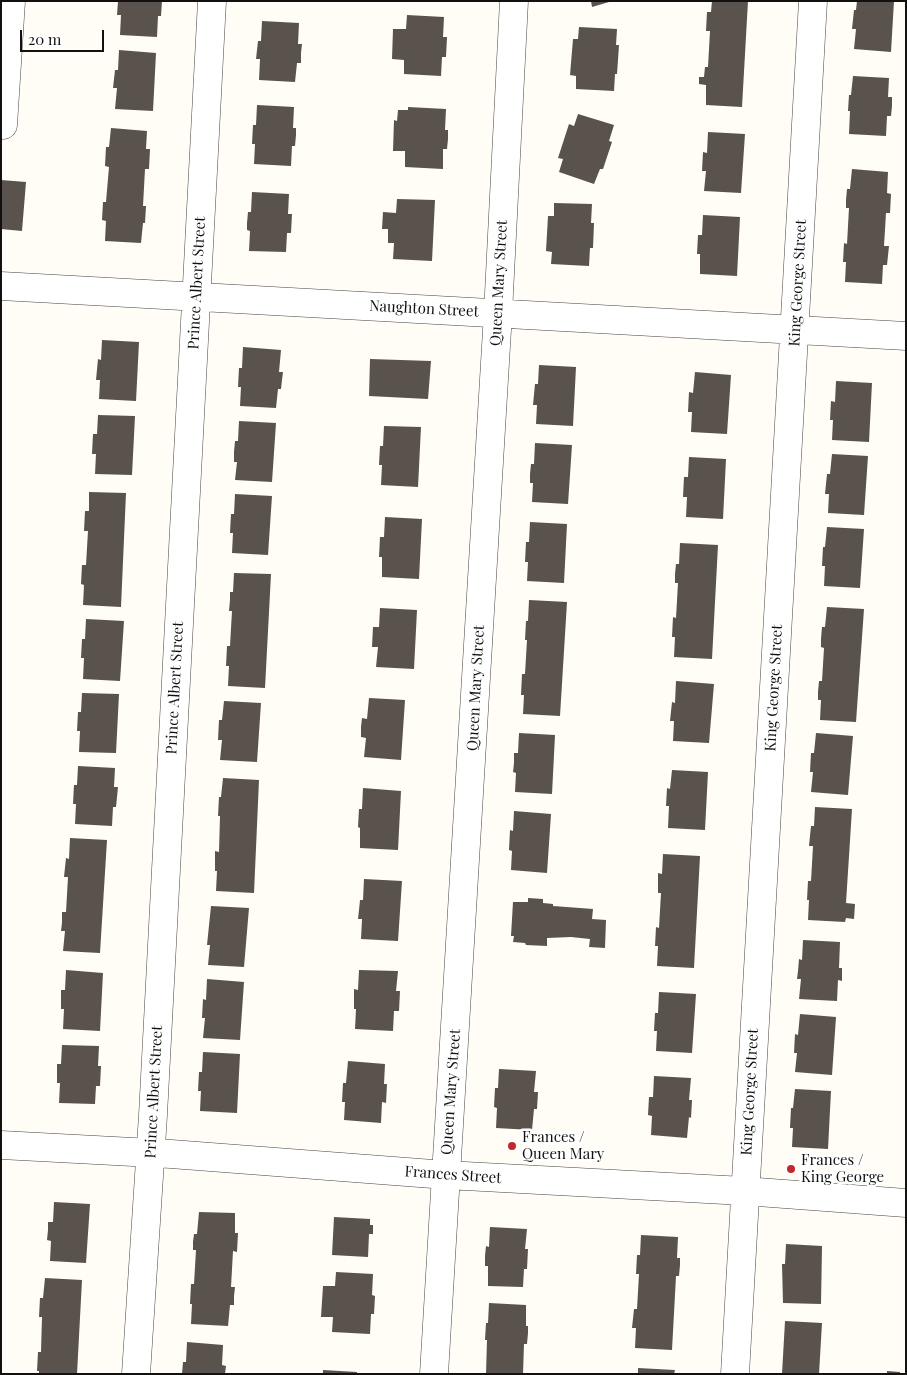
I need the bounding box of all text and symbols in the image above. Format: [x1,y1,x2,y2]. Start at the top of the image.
scale bar [22,20,106,52]
text: 20 m [28,29,61,49]
street label: Prince Albert Street [185,216,209,350]
street label: Queen Mary Street [487,219,511,347]
street label: King George Street [786,219,810,347]
street label: Naughton Street [369,297,479,321]
street label: Prince Albert Street [163,621,187,755]
street label: Queen Mary Street [464,624,488,752]
street label: King George Street [762,624,786,752]
street label: Prince Albert Street [142,1025,166,1159]
street label: Queen Mary Street [438,1028,464,1156]
street label: King George Street [738,1028,762,1156]
place label: Frances / Queen Mary [522,1128,604,1163]
marker: Frances / Queen Mary [506,1140,518,1152]
place label: Frances / King George [801,1151,884,1186]
street label: Frances Street [404,1163,502,1187]
marker: Frances / King George [785,1163,797,1175]

